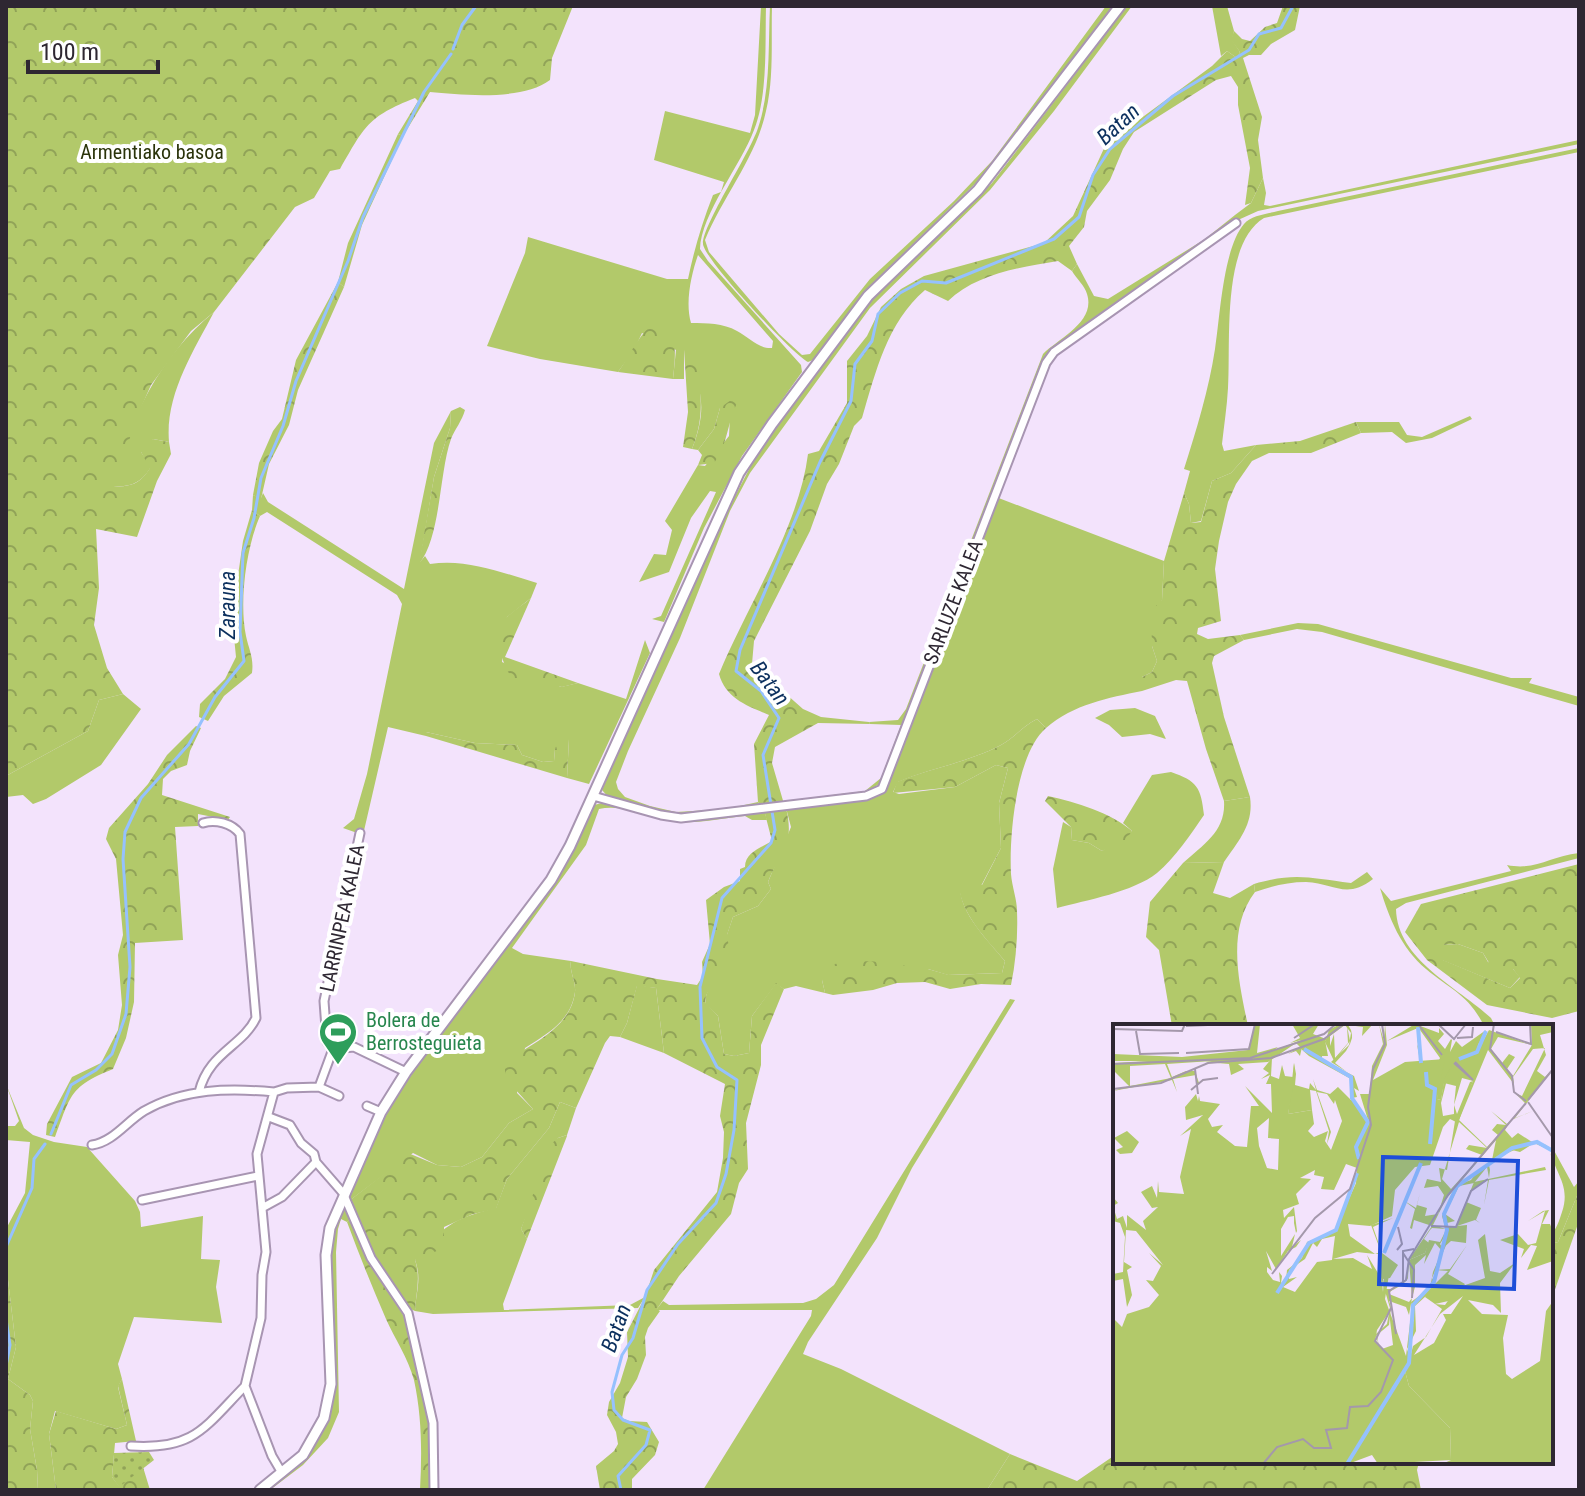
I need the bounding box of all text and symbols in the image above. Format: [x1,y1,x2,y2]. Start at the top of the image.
scale bar [28,24,158,74]
text: 100 m [40,38,99,66]
water label: Batan [1092,98,1144,150]
park label: Armentiako basoa [80,140,224,164]
street label: SARLUZE KALEA [918,536,988,668]
water label: Zarauna [215,571,240,640]
water label: Batan [745,656,795,710]
street label: LARRINPEA KALEA [315,841,369,994]
place label: Bolera de Berrosteguieta [366,1008,482,1055]
sports icon: Bolera de Berrosteguieta [317,1011,359,1066]
inset map [1113,1024,1553,1464]
water label: Batan [596,1301,636,1355]

